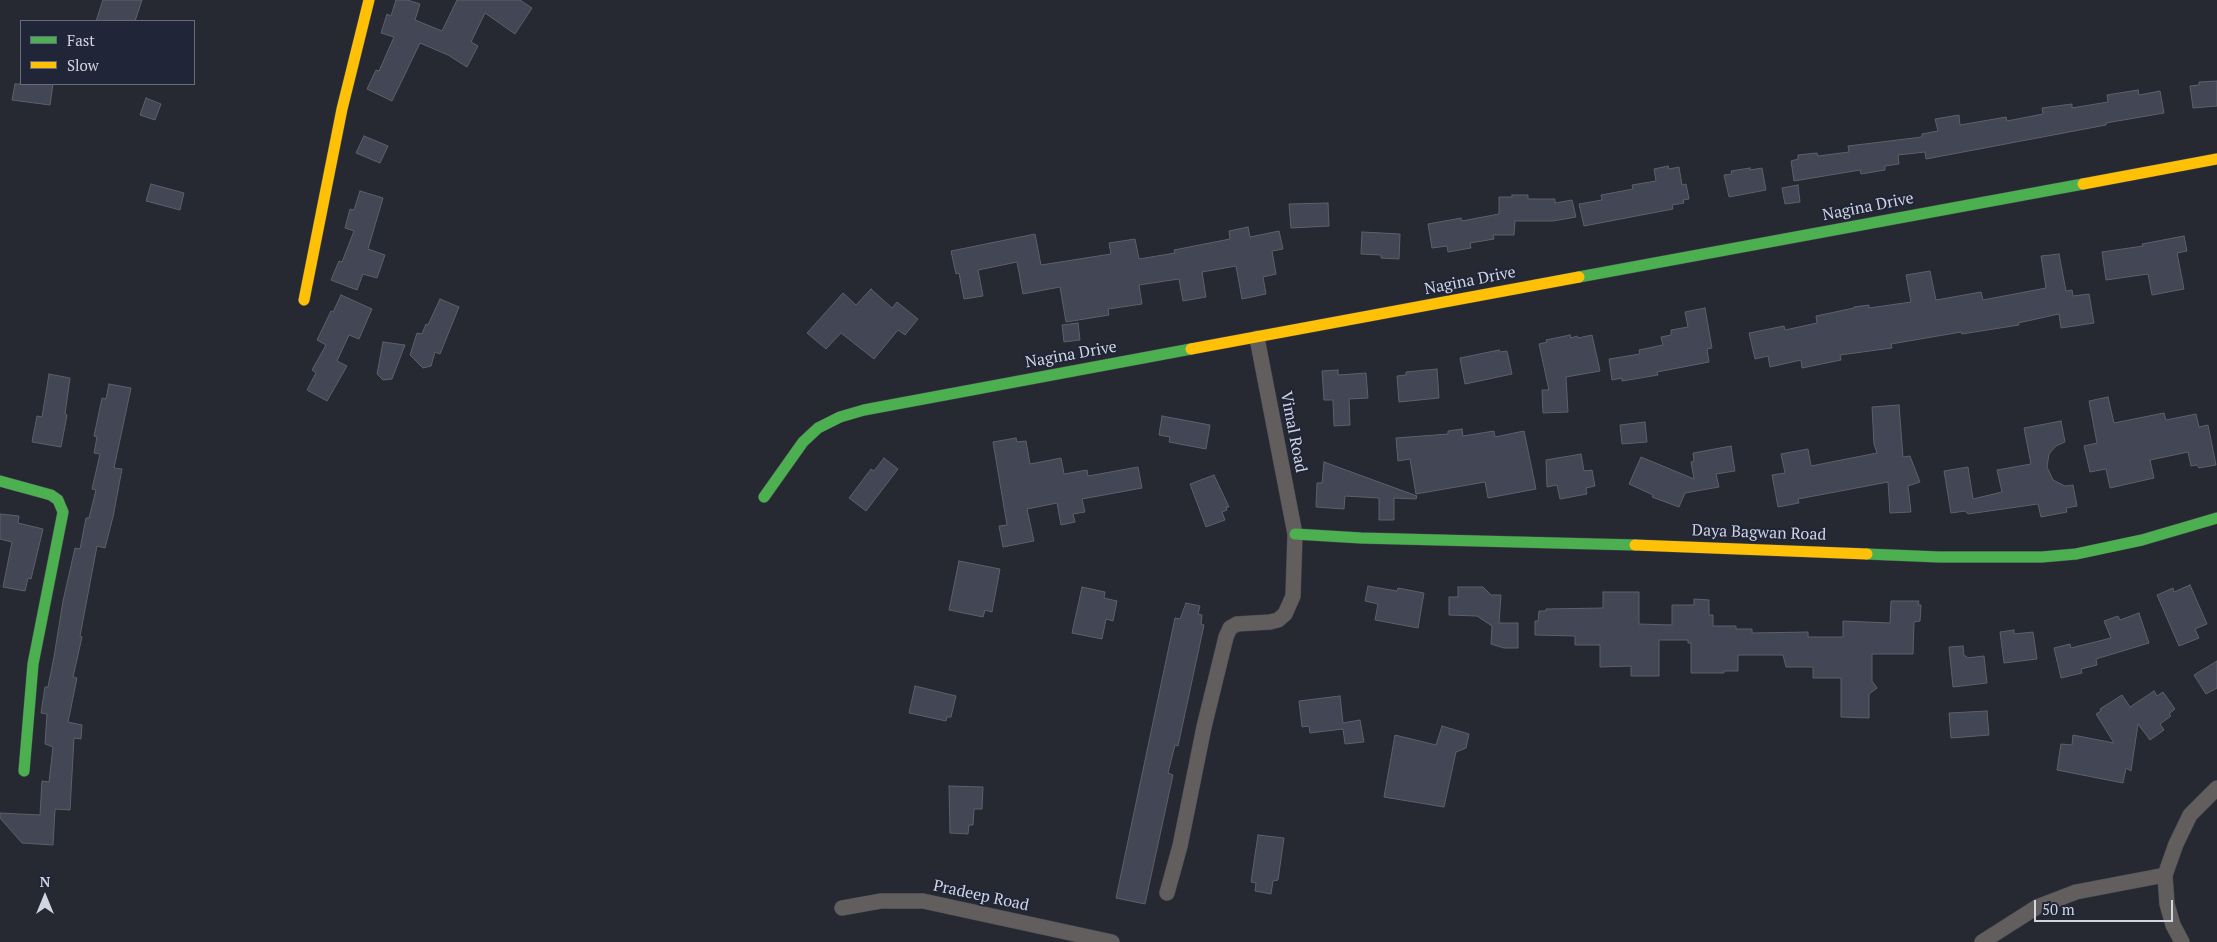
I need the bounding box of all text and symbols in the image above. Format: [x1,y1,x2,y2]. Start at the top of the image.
legend [20,20,195,85]
text: Fast [67,30,95,50]
text: Slow [67,55,99,75]
street label: Nagina Drive [1821,189,1915,225]
street label: Nagina Drive [1423,263,1517,299]
street label: Nagina Drive [1024,338,1118,372]
street label: Vimal Road [1276,390,1310,474]
street label: Daya Bagwan Road [1691,521,1827,545]
north arrow [20,872,70,922]
text: N [40,872,50,891]
street label: Pradeep Road [931,876,1031,916]
scale bar [2037,890,2176,922]
text: 50 m [2042,899,2075,919]

